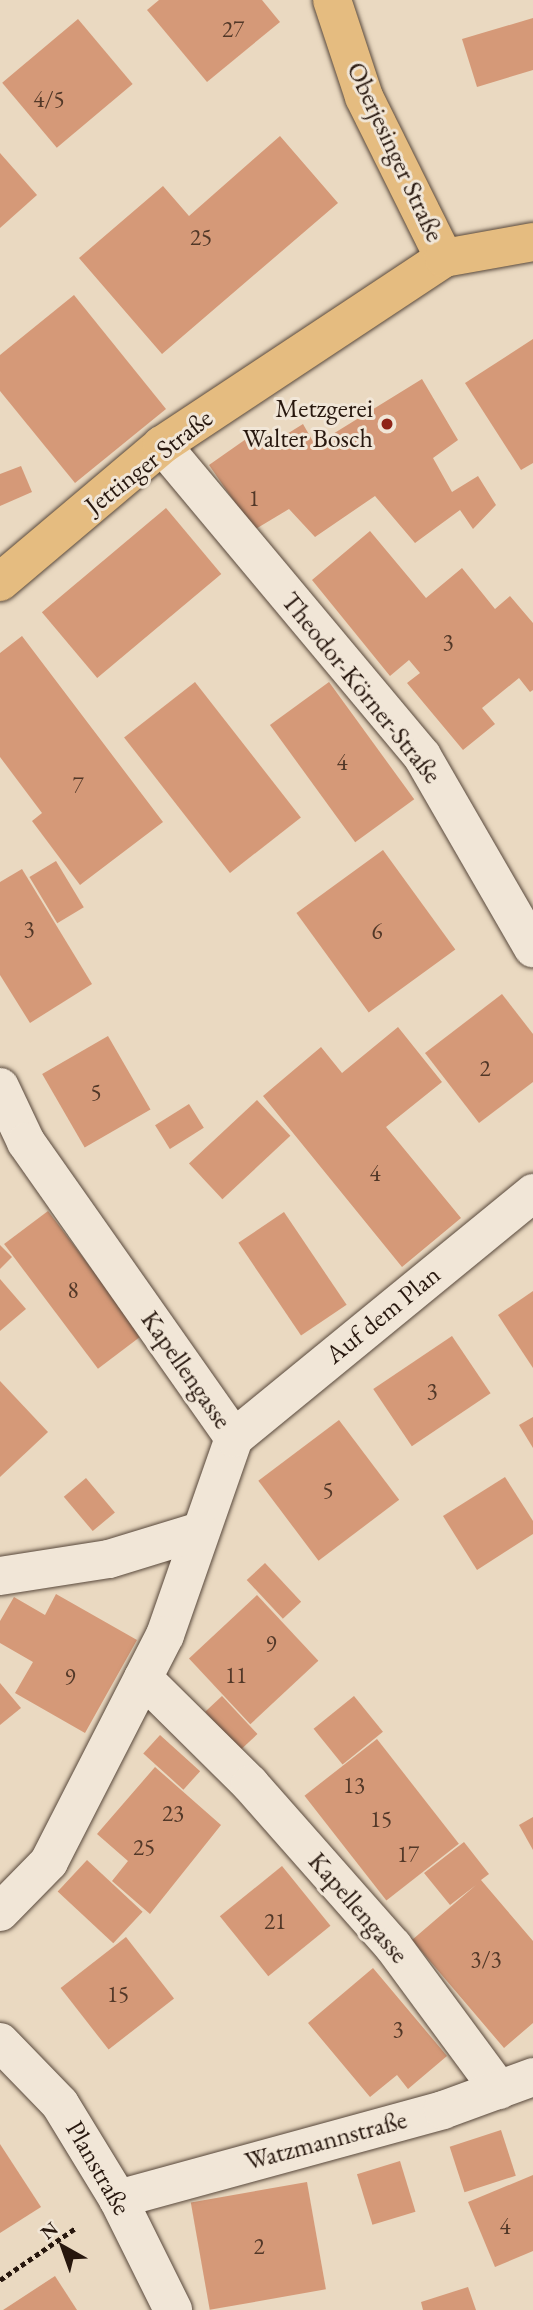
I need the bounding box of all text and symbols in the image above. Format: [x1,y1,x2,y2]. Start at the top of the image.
house number: 27 [222,15,244,43]
street label: Oberjesinger Straße [340,57,450,247]
house number: 4/5 [33,85,65,113]
house number: 25 [190,223,212,251]
place label: Metzgerei Walter Bosch [242,393,373,454]
street label: Jettinger Straße [79,403,219,521]
marker: Metzgerei Walter Bosch [379,416,395,432]
house number: 1 [248,484,260,512]
street label: Theodor-Körner-Straße [274,586,448,790]
house number: 3 [442,628,454,656]
house number: 4 [336,748,348,776]
house number: 7 [72,771,84,799]
house number: 3 [23,915,35,943]
house number: 6 [371,917,383,945]
house number: 2 [479,1054,491,1082]
house number: 5 [90,1078,102,1106]
house number: 4 [369,1159,381,1187]
street label: Auf dem Plan [319,1259,447,1371]
house number: 8 [67,1276,79,1304]
street label: Kapellengasse [134,1305,238,1435]
house number: 3 [426,1377,438,1405]
house number: 5 [322,1476,334,1504]
house number: 9 [265,1630,277,1658]
house number: 11 [225,1661,247,1689]
house number: 9 [64,1663,76,1691]
house number: 13 [343,1771,365,1799]
house number: 23 [162,1799,184,1827]
house number: 15 [370,1805,392,1833]
house number: 25 [133,1833,155,1861]
house number: 17 [397,1840,419,1868]
street label: Kapellengasse [301,1846,415,1970]
house number: 21 [264,1907,286,1935]
house number: 3/3 [470,1945,502,1973]
house number: 15 [107,1980,129,2008]
house number: 3 [392,2015,404,2043]
street label: Watzmannstraße [242,2104,410,2178]
street label: Planstraße [59,2115,137,2221]
north arrow [28,2212,98,2282]
house number: 4 [499,2212,511,2240]
text: N [35,2216,63,2245]
house number: 2 [253,2232,265,2260]

